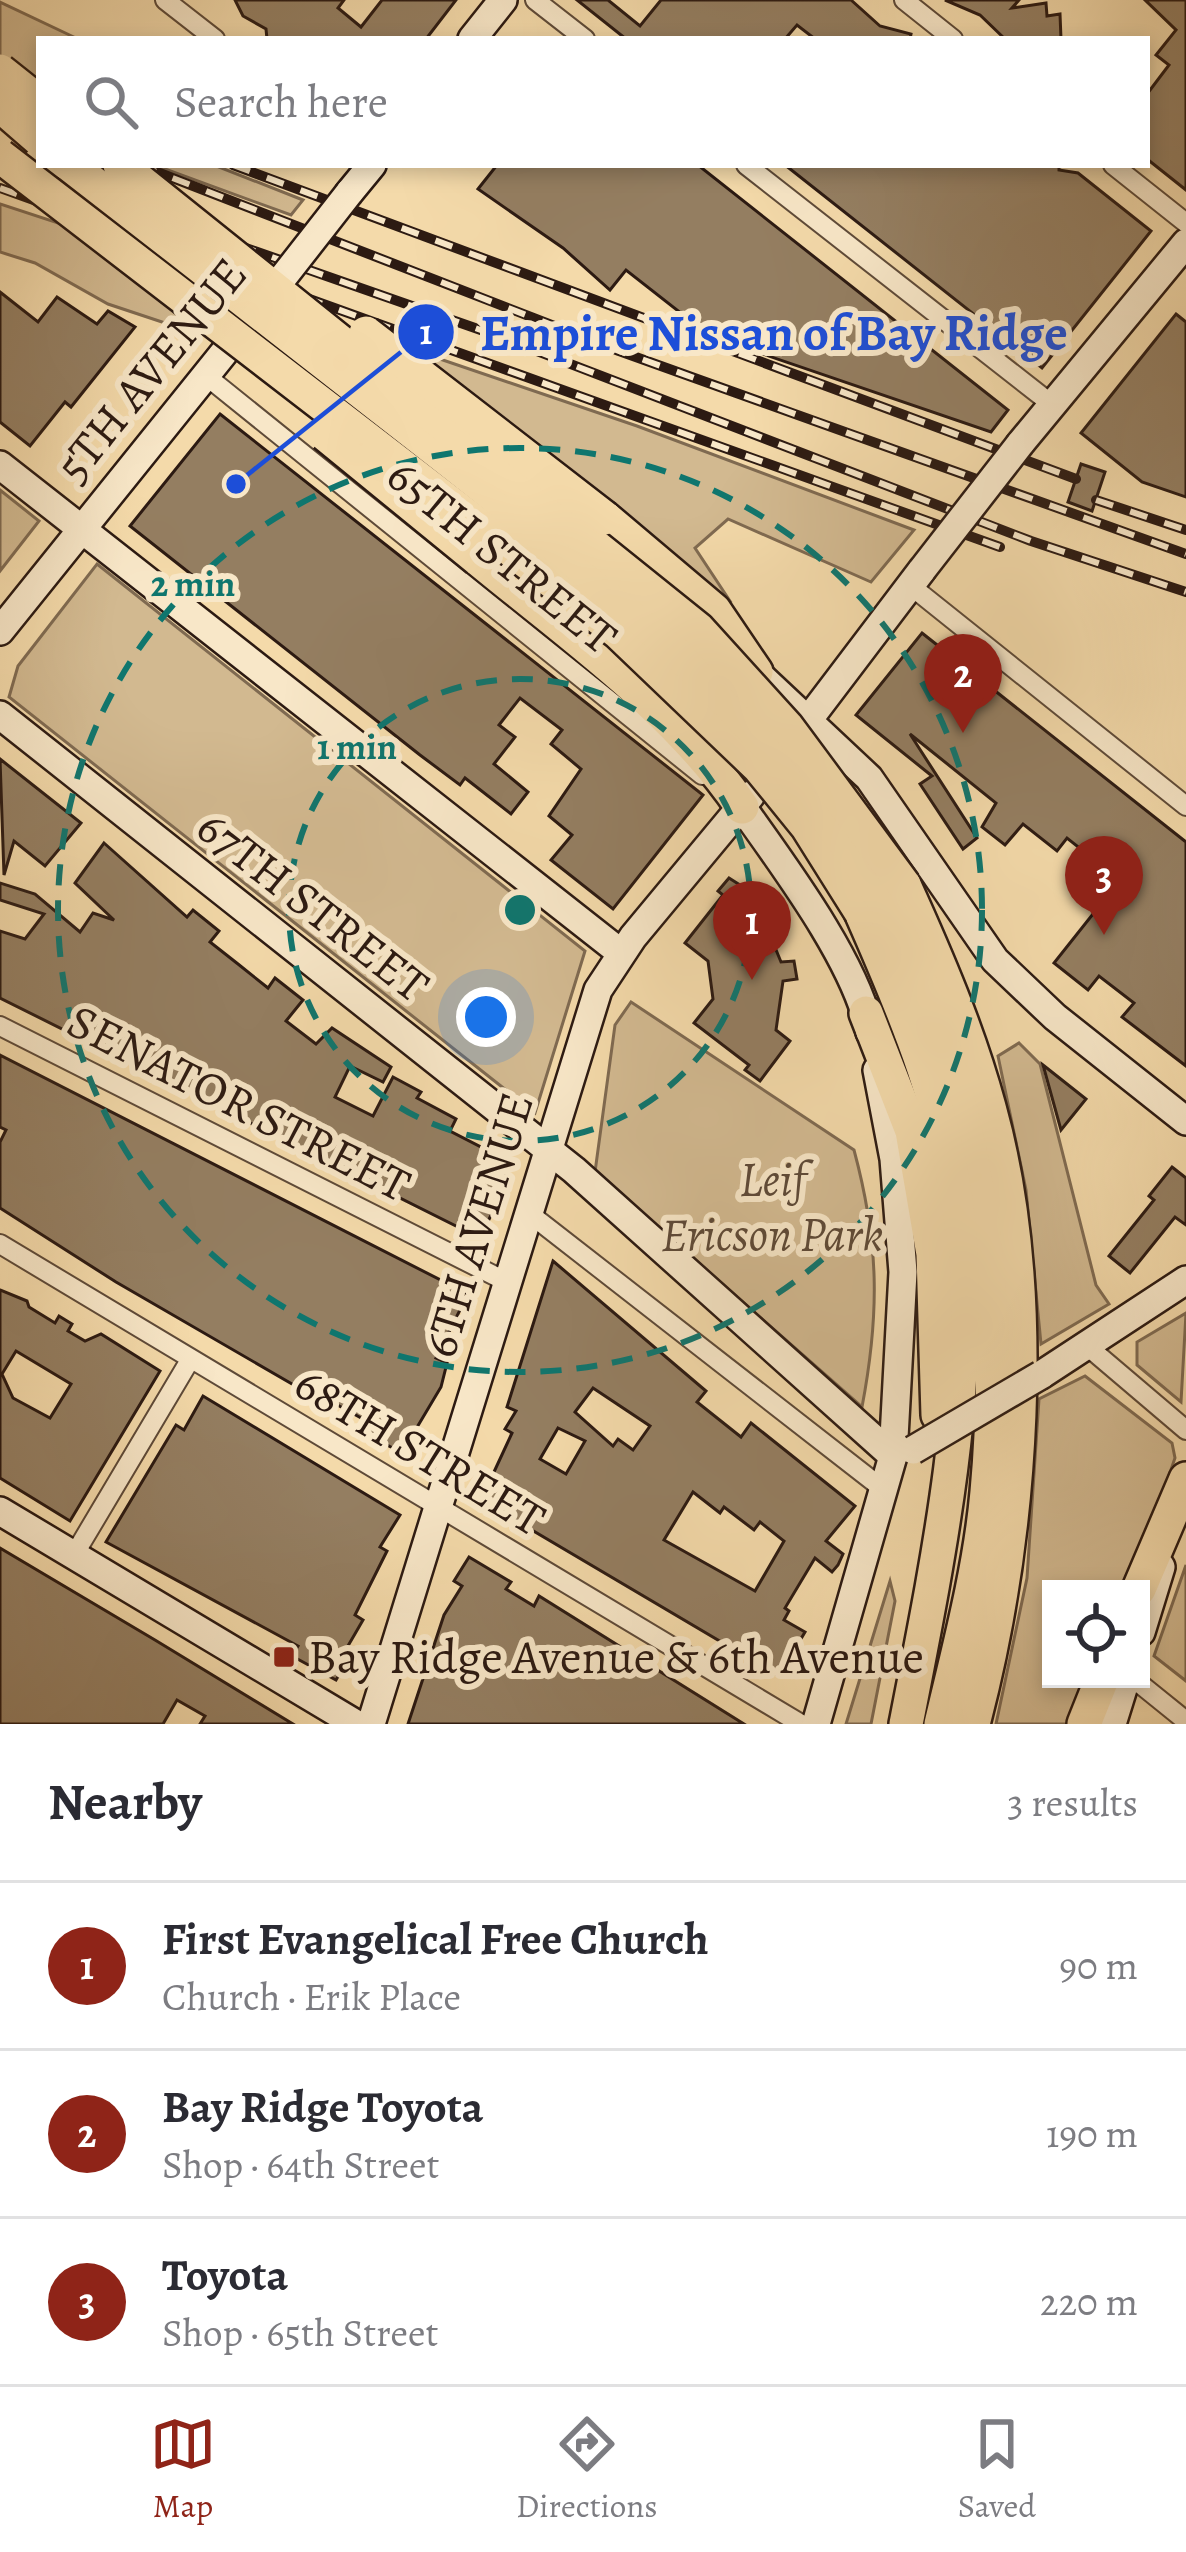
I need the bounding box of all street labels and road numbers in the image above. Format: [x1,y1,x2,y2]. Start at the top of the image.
street label: 5TH AVENUE [40,244,262,496]
street label: 65TH STREET [373,443,631,669]
street label: 67TH STREET [183,794,443,1018]
street label: SENATOR STREET [56,988,422,1218]
street label: 6TH AVENUE [406,1085,550,1365]
street label: 68TH STREET [282,1350,558,1552]

